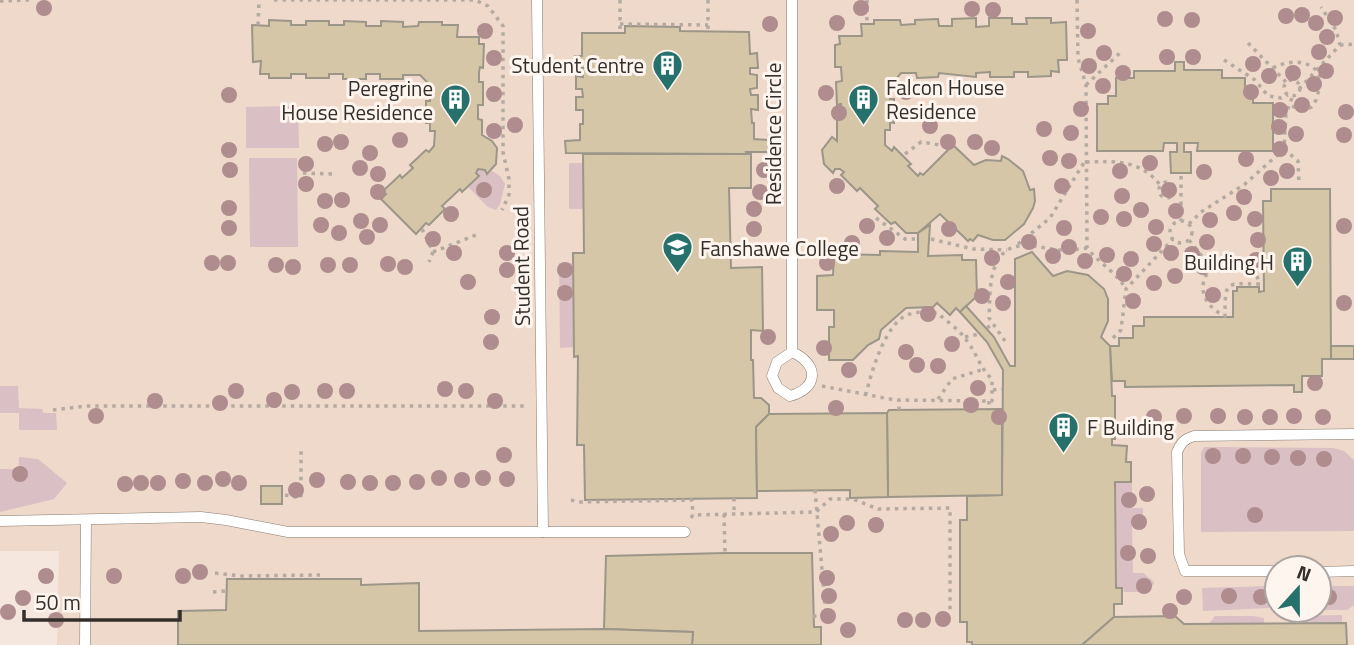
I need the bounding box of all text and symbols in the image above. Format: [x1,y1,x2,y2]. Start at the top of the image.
building icon: Student Centre [650,48,684,92]
place label: Student Centre [511,49,644,81]
street label: Residence Circle [757,63,789,205]
place label: Falcon House Residence [886,71,1004,127]
place label: Peregrine House Residence [281,72,433,128]
building icon: Falcon House Residence [846,82,880,126]
building icon: Peregrine House Residence [439,83,473,127]
street label: Student Road [504,206,538,326]
school or university icon: Fanshawe College [660,231,694,275]
place label: Fanshawe College [700,232,859,264]
building icon: Building H [1280,245,1314,289]
place label: Building H [1184,246,1274,278]
building icon: F Building [1047,410,1081,454]
place label: F Building [1087,411,1174,443]
north arrow [1263,554,1333,624]
text: N [1293,557,1316,589]
scale bar [24,578,180,622]
text: 50 m [35,586,81,618]

